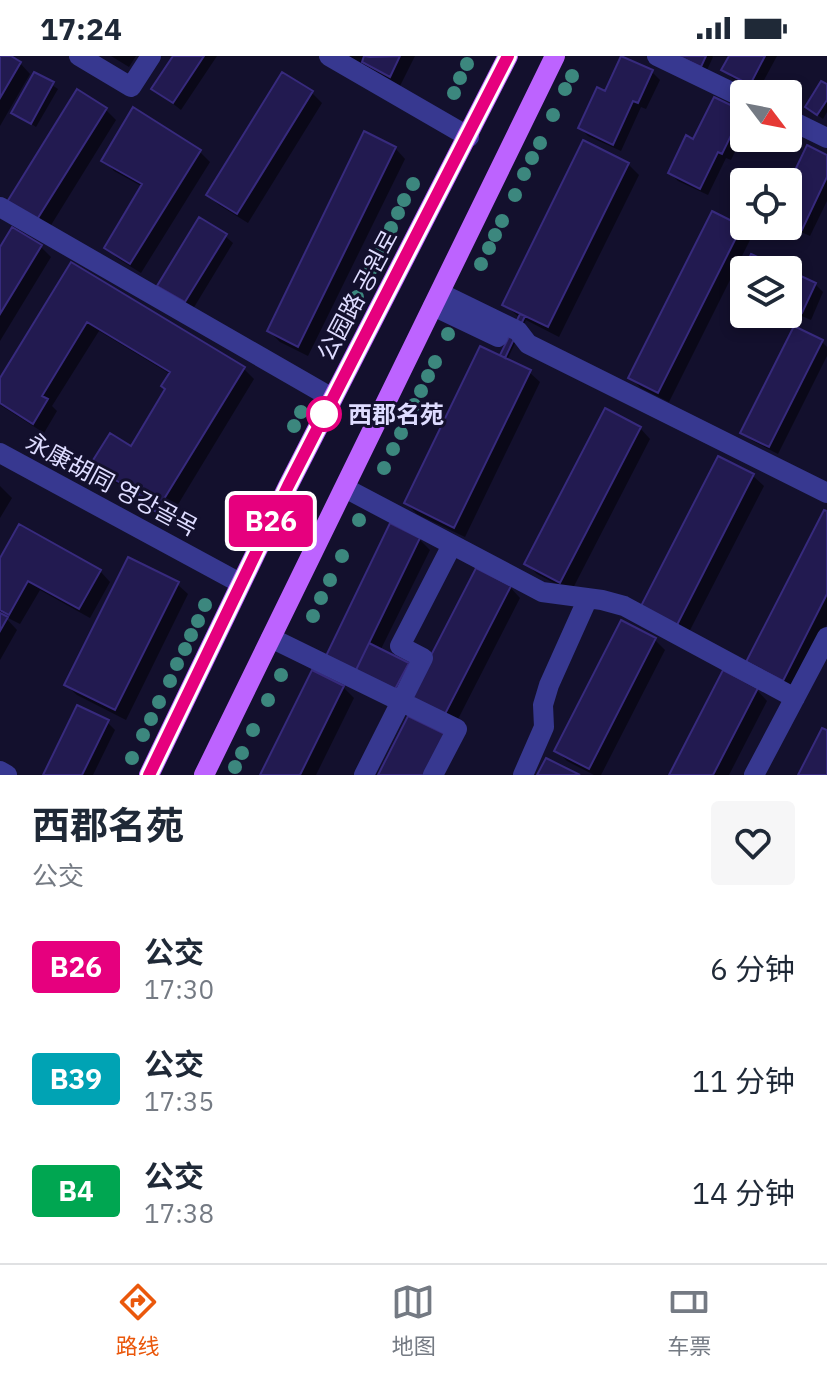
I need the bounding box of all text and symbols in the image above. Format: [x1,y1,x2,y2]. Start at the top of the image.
text: 17:24 [40,9,122,48]
north arrow [730,80,802,152]
map controls [730,80,802,328]
button: locate [730,168,802,240]
street label: 公园路 공원로 [309,224,405,366]
button: layers [730,256,802,328]
marker: 西郡名苑 [307,397,341,431]
place label: 西郡名苑 [348,398,444,430]
street label: 永康胡同 영강골목 [21,425,203,543]
line badge: B26 [225,495,317,547]
text: B26 [245,502,297,539]
text: 西郡名苑 [32,800,184,849]
button: heart [711,801,795,885]
text: 公交 [32,858,84,892]
text: 公交 [144,932,204,971]
text: B26 [50,948,102,985]
text: 6 分钟 [710,949,795,988]
text: 17:30 [144,972,214,1006]
text: 公交 [144,1044,204,1083]
text: B39 [50,1060,102,1097]
text: 11 分钟 [692,1061,795,1100]
text: 17:35 [144,1084,214,1118]
text: 公交 [144,1156,204,1195]
text: B4 [58,1172,94,1209]
text: 14 分钟 [692,1173,795,1212]
text: 17:38 [144,1196,214,1230]
tab: 路线 [116,1280,160,1360]
tab: 地图 [391,1280,435,1360]
tab: 车票 [667,1280,711,1360]

